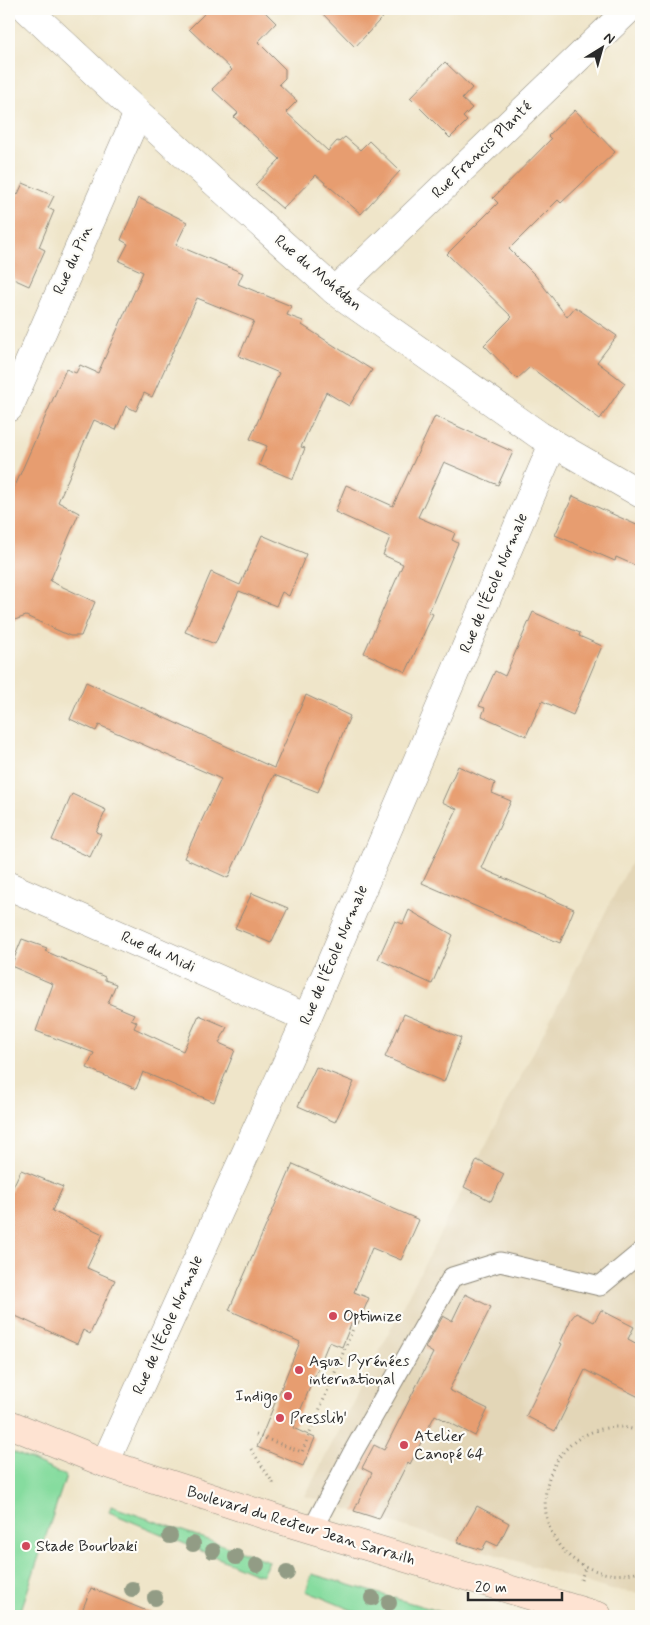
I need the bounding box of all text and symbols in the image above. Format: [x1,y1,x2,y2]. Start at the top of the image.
north arrow [578,22,628,72]
text: N [600,28,618,48]
street label: Rue Francis Planté [427,97,537,203]
street label: Rue du Pin [48,222,98,298]
street label: Rue du Mohédan [270,230,366,316]
street label: Rue de l'École Normale [455,510,533,656]
street label: Rue de l'École Normale [295,882,373,1028]
street label: Rue du Midi [118,926,198,978]
street label: Rue de l'École Normale [128,1252,208,1398]
place label: Optimize [343,1306,402,1327]
marker: Optimize [327,1310,339,1322]
place label: Aqua Pyrénées international [309,1351,410,1390]
marker: Aqua Pyrénées international [293,1364,305,1376]
place label: Indigo [235,1386,278,1408]
marker: Indigo [282,1390,294,1402]
place label: Presslib' [290,1408,347,1429]
marker: Presslib' [274,1412,286,1424]
place label: Atelier Canopé 64 [414,1426,485,1465]
marker: Atelier Canopé 64 [398,1439,410,1451]
street label: Boulevard du Recteur Jean Sarrailh [184,1481,418,1571]
place label: Stade Bourbaki [36,1536,138,1557]
marker: Stade Bourbaki [20,1540,32,1552]
scale bar [468,1570,561,1602]
text: 20 m [475,1578,507,1598]

